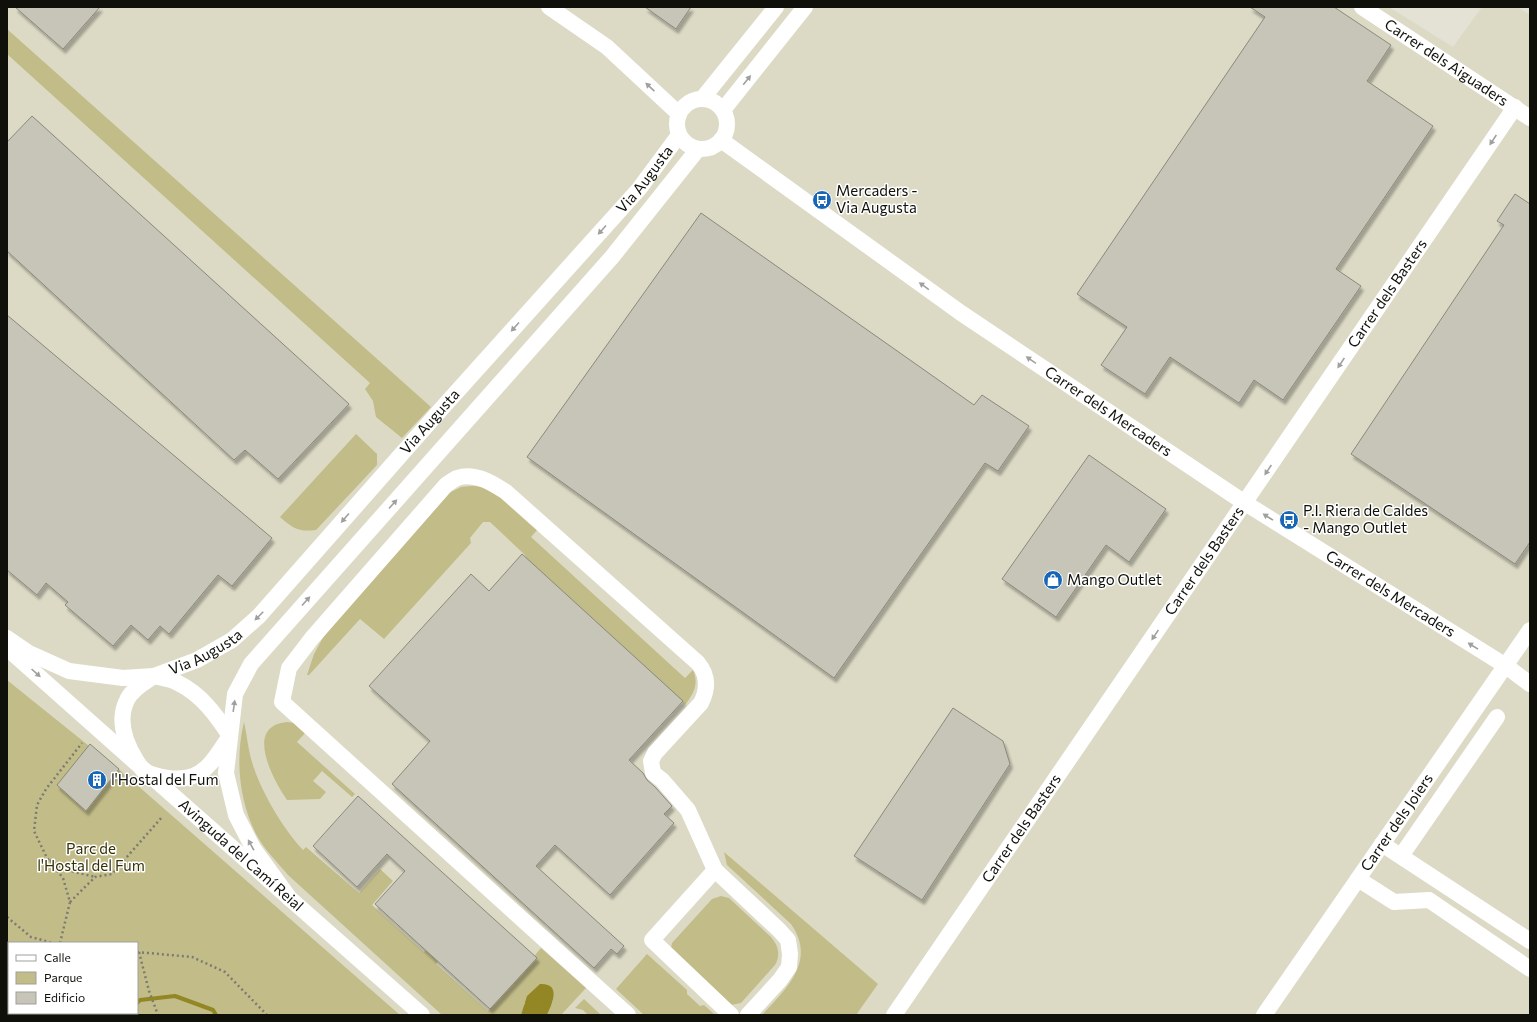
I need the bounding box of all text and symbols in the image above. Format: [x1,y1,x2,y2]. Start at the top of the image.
street label: Carrer dels Aiguaders [1382,14,1512,109]
one-way arrow [743,74,752,85]
one-way arrow [645,82,655,92]
one-way arrow [1489,134,1497,145]
street label: Via Augusta [612,142,676,216]
place label: Mercaders - Via Augusta [836,181,918,216]
bus stop icon: Mercaders - Via Augusta [811,189,833,211]
one-way arrow [597,225,607,235]
street label: Carrer dels Basters [1343,235,1430,351]
one-way arrow [919,282,929,290]
one-way arrow [510,322,520,332]
one-way arrow [1026,356,1036,364]
one-way arrow [1337,358,1345,368]
street label: Carrer dels Mercaders [1042,362,1176,460]
street label: Via Augusta [396,385,463,457]
one-way arrow [1264,465,1272,475]
one-way arrow [388,498,397,509]
place label: P.I. Riera de Caldes - Mango Outlet [1303,501,1428,536]
street label: Carrer dels Basters [1160,503,1247,618]
bus stop icon: P.I. Riera de Caldes - Mango Outlet [1278,509,1300,531]
one-way arrow [1263,513,1273,521]
one-way arrow [341,514,350,523]
street label: Carrer dels Mercaders [1323,546,1459,640]
shop icon: Mango Outlet [1042,569,1064,591]
place label: Mango Outlet [1067,570,1162,588]
one-way arrow [302,596,311,606]
one-way arrow [254,611,264,621]
street label: Via Augusta [166,625,246,678]
one-way arrow [1151,630,1159,640]
one-way arrow [1467,642,1479,649]
one-way arrow [31,669,41,678]
one-way arrow [231,700,237,712]
building icon: l'Hostal del Fum [86,769,108,791]
place label: l'Hostal del Fum [111,770,218,788]
street label: Carrer dels Basters [977,770,1064,886]
street label: Carrer dels Joiers [1356,770,1436,874]
street label: Avinguda del Camí Reial [175,795,307,914]
park label: Parc de l'Hostal del Fum [37,839,145,874]
one-way arrow [248,839,255,850]
legend [8,942,138,1014]
text: Calle [44,950,71,964]
text: Parque [44,970,82,984]
text: Edificio [44,990,85,1004]

